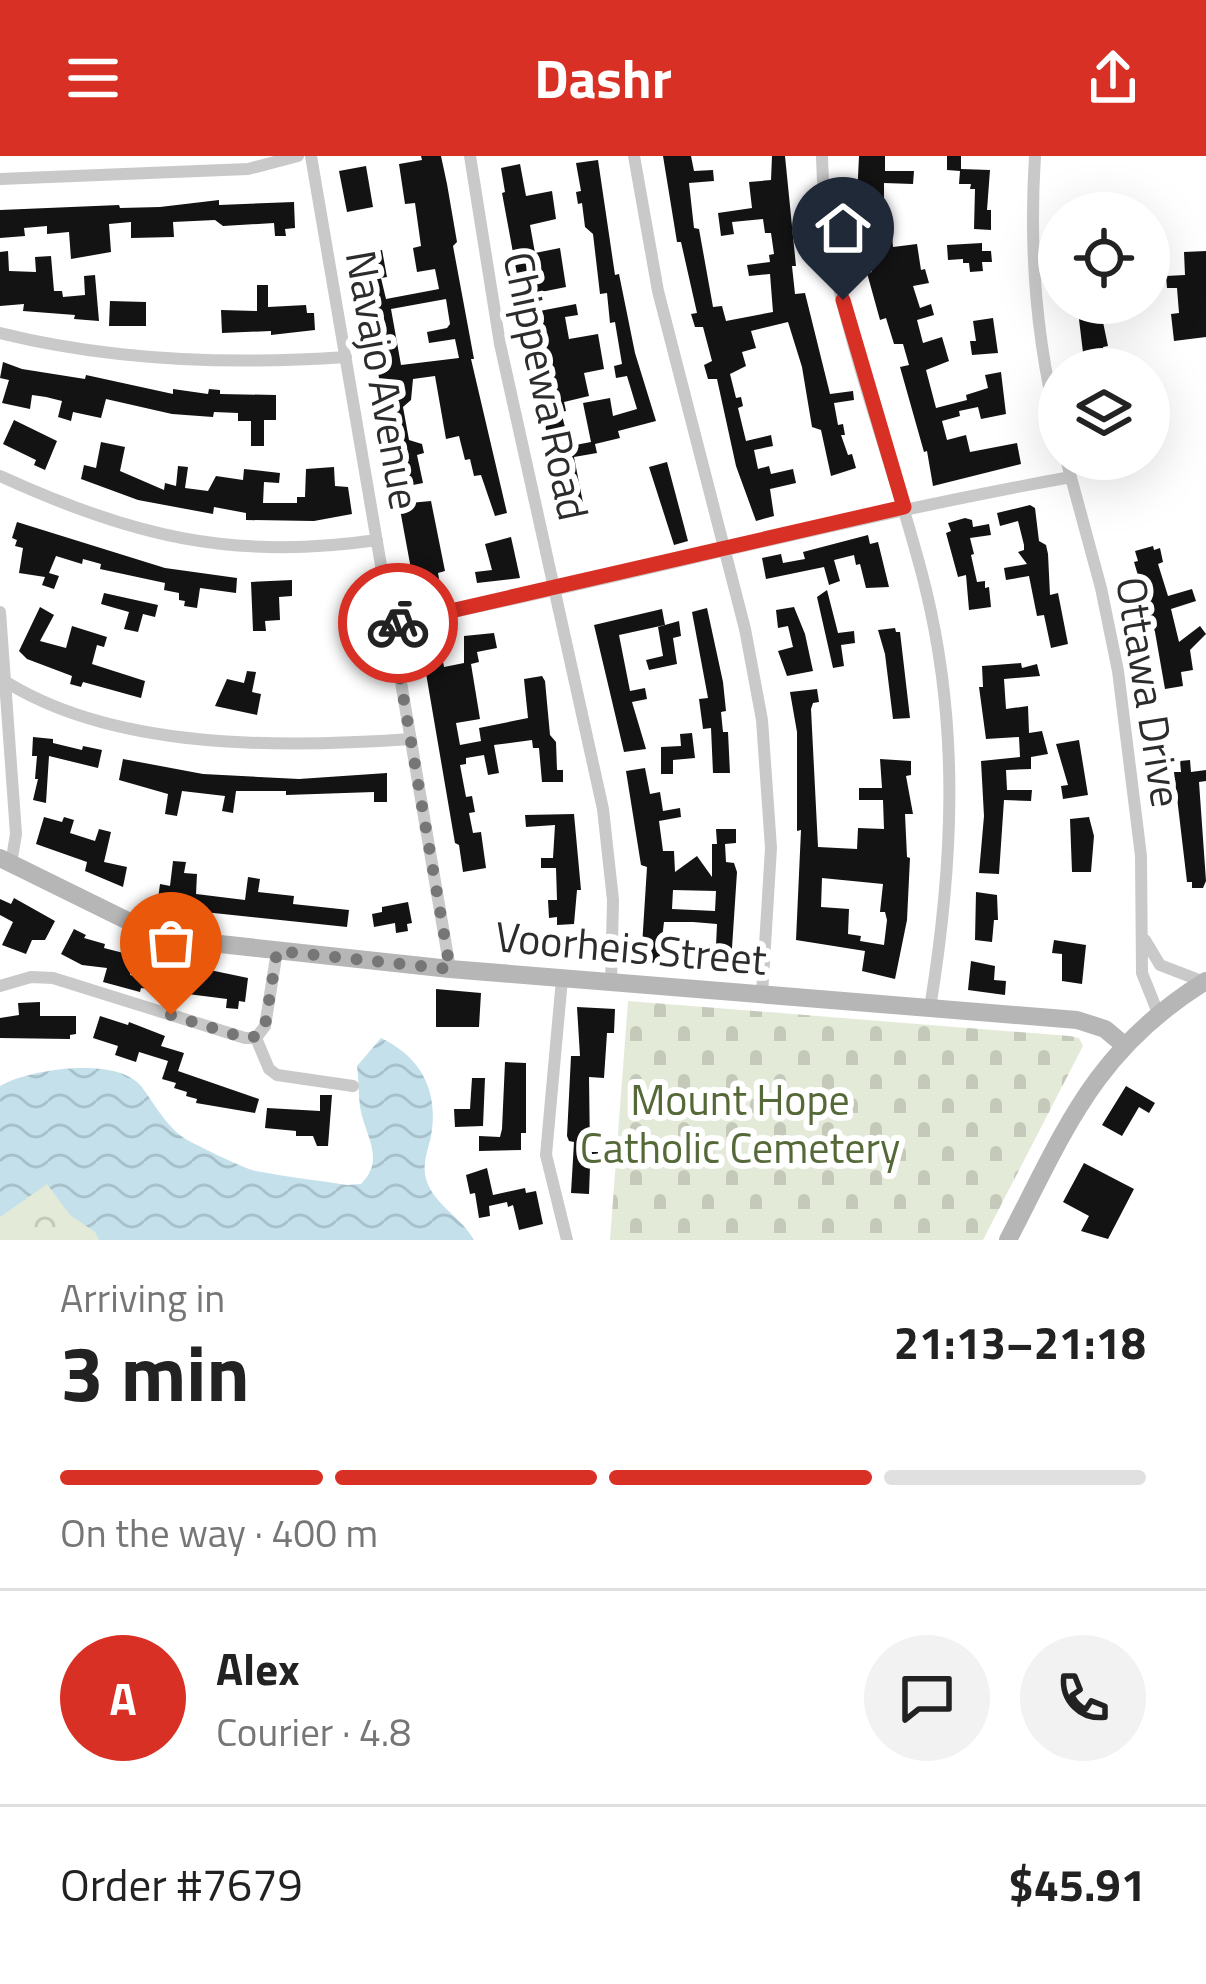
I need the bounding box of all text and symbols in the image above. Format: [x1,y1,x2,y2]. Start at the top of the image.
text: Dashr [534,37,672,119]
icon: menu [60,45,126,111]
icon: share [1080,45,1146,111]
pin [792,177,894,300]
map controls [1038,192,1170,480]
button: locate [1038,192,1170,324]
icon: home [810,195,876,261]
street label: Navajo Avenue [330,245,438,514]
street label: Chippewa Road [487,246,607,526]
button: layers [1038,348,1170,480]
courier [338,563,458,683]
street label: Ottawa Drive [1100,572,1200,812]
icon: bike [365,590,431,656]
pin [120,892,222,1015]
street label: Voorheis Street [493,903,770,991]
icon: bag [138,910,204,976]
park label: Mount Hope Catholic Cemetery [580,1067,900,1179]
text: Arriving in [60,1268,225,1327]
text: 21:13–21:18 [894,1308,1146,1376]
text: 3 min [60,1313,250,1431]
text: On the way · 400 m [60,1503,378,1562]
text: Alex [216,1634,300,1702]
button: chat [864,1635,990,1761]
button: phone [1020,1635,1146,1761]
text: A [109,1664,137,1732]
text: Courier · 4.8 [216,1702,411,1761]
text: Order #7679 [60,1850,303,1918]
text: $45.91 [1008,1850,1146,1918]

